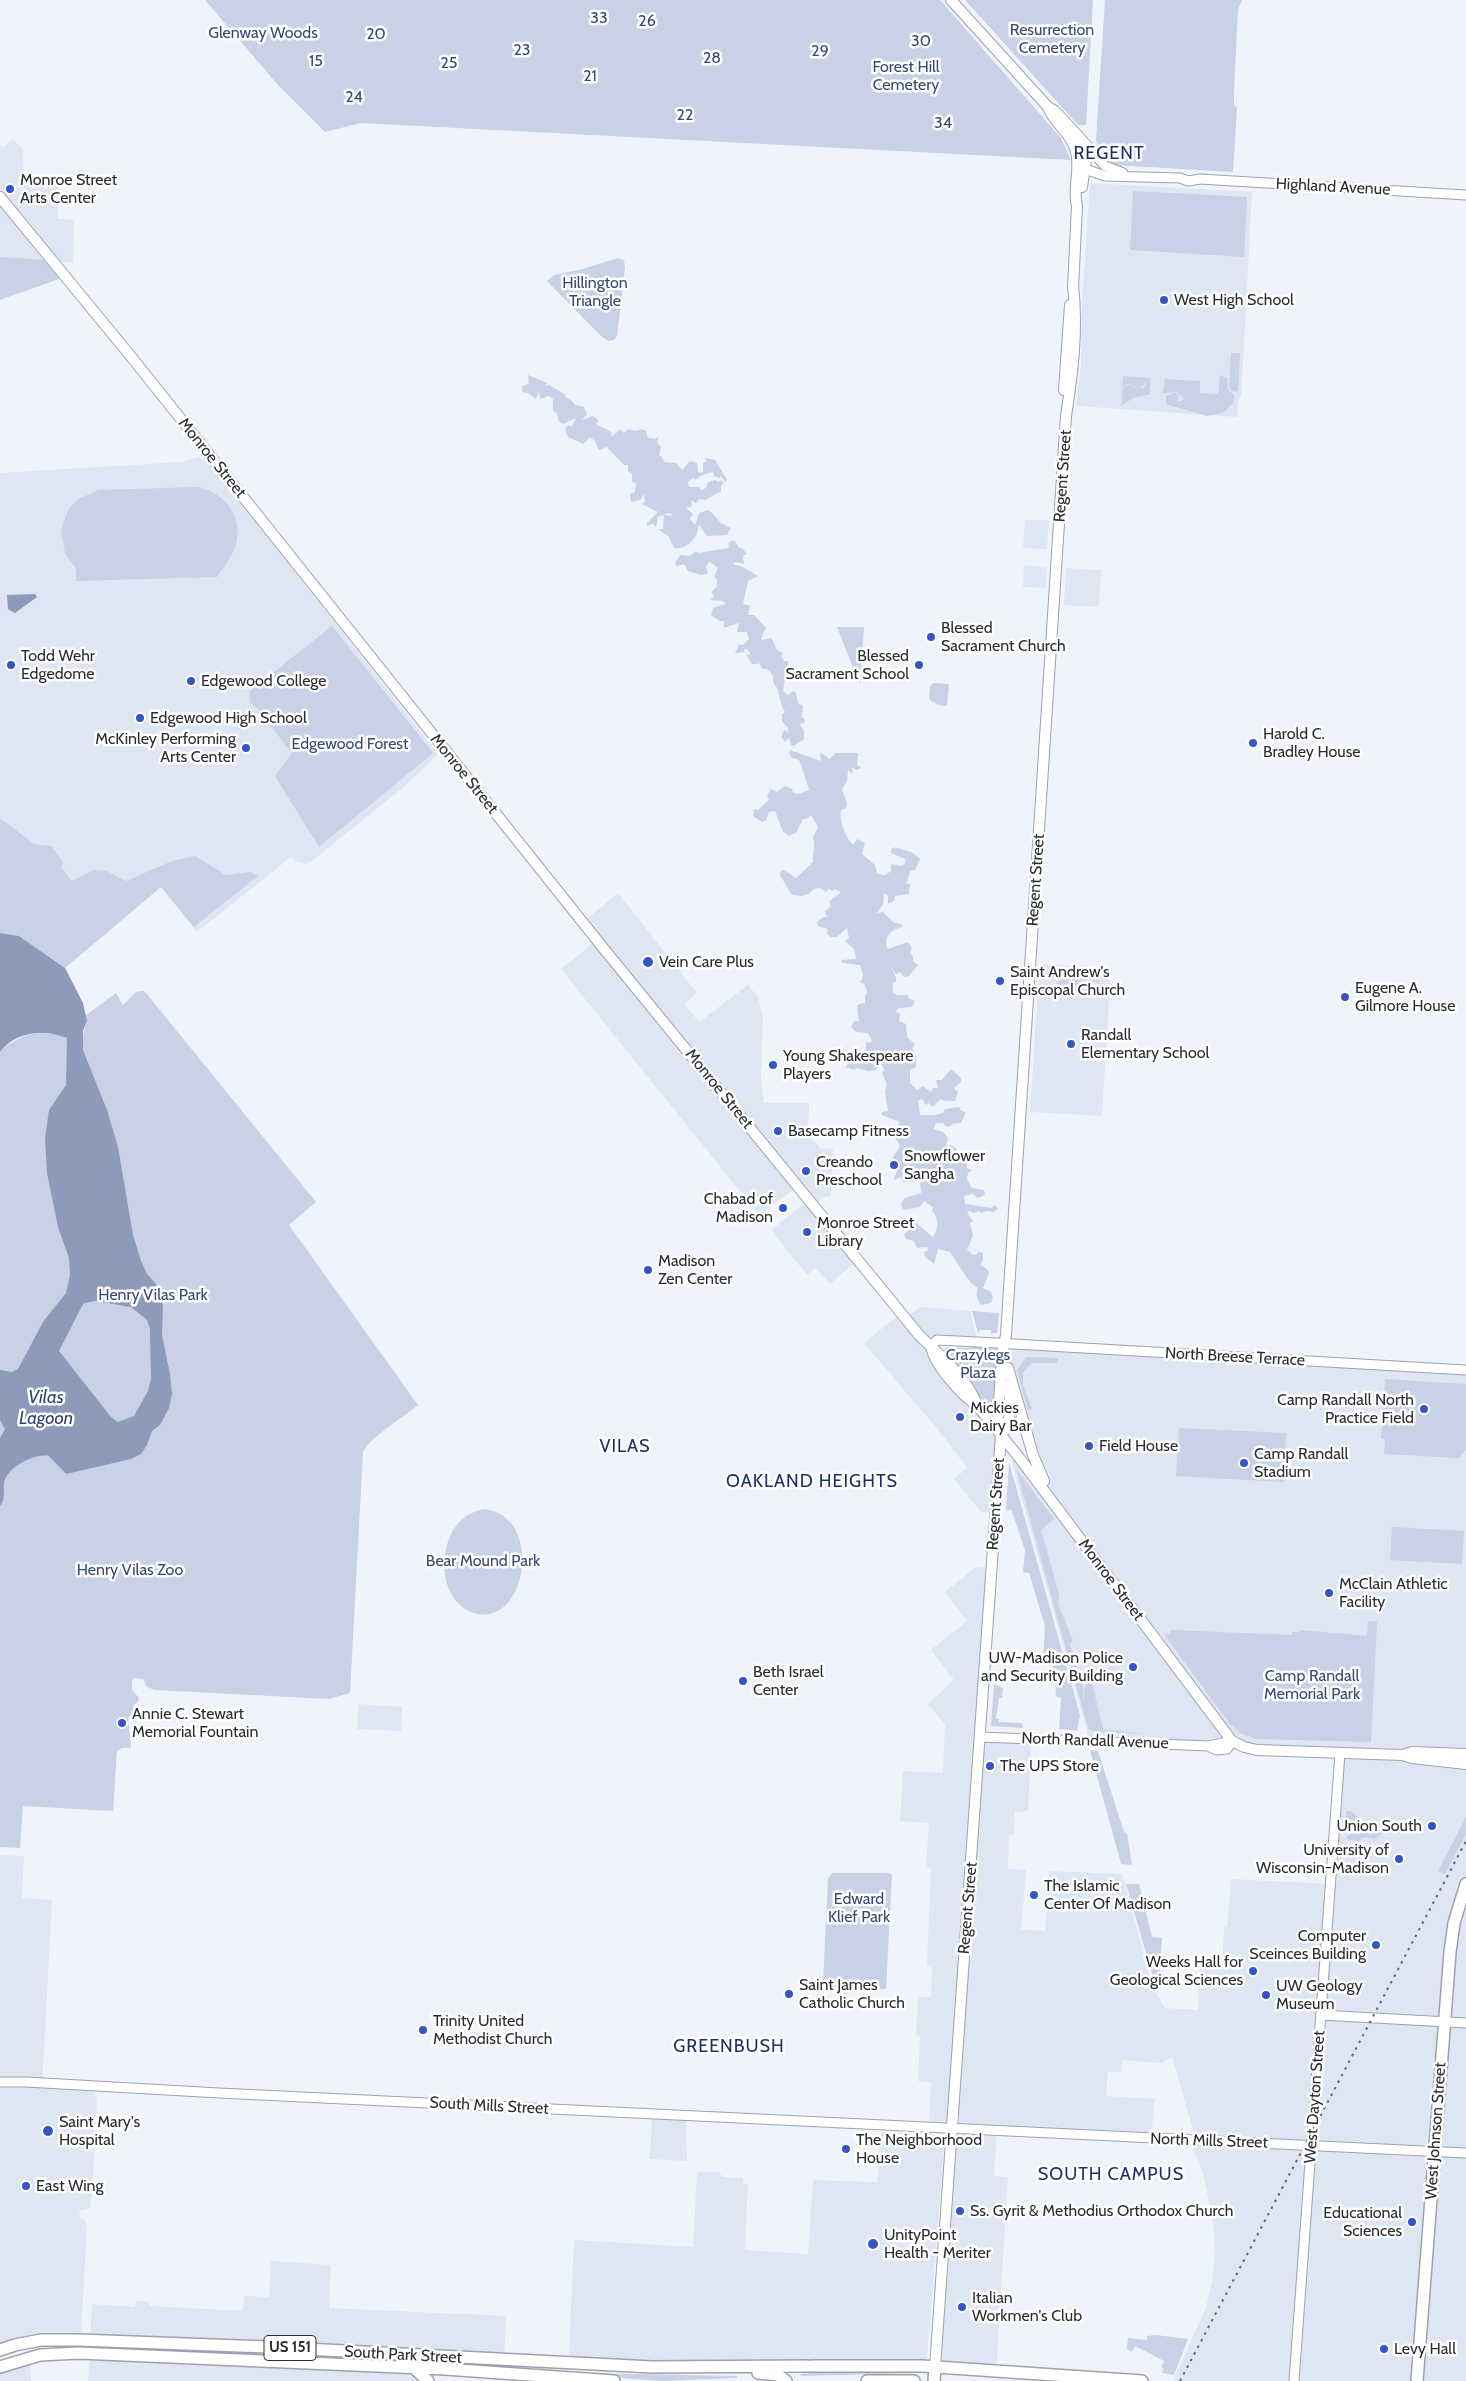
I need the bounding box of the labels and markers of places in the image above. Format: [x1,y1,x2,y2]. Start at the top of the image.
place label: Monroe Street Arts Center [20,170,117,208]
marker: Monroe Street Arts Center [4,183,16,195]
place label: West High School [1174,290,1294,310]
marker: West High School [1158,294,1170,306]
place label: Blessed Sacrament Church [941,618,1066,656]
marker: Blessed Sacrament Church [925,631,937,643]
place label: Todd Wehr Edgedome [21,646,95,684]
place label: Blessed Sacrament School [785,646,909,684]
marker: Todd Wehr Edgedome [5,659,17,671]
marker: Blessed Sacrament School [913,659,925,671]
place label: Edgewood College [201,671,327,691]
marker: Edgewood College [185,675,197,687]
place label: Edgewood High School [150,708,307,728]
marker: Edgewood High School [134,712,146,724]
place label: Harold C. Bradley House [1263,724,1361,762]
place label: McKinley Performing Arts Center [95,729,236,767]
marker: Harold C. Bradley House [1247,737,1259,749]
marker: McKinley Performing Arts Center [240,742,252,754]
place label: Vein Care Plus [659,952,754,972]
marker: Vein Care Plus [641,955,655,969]
place label: Saint Andrew's Episcopal Church [1010,962,1125,1000]
marker: Saint Andrew's Episcopal Church [994,975,1006,987]
place label: Eugene A. Gilmore House [1355,978,1455,1016]
marker: Eugene A. Gilmore House [1339,991,1351,1003]
place label: Randall Elementary School [1081,1025,1209,1063]
marker: Randall Elementary School [1065,1038,1077,1050]
place label: Young Shakespeare Players [783,1046,913,1084]
marker: Young Shakespeare Players [767,1059,779,1071]
place label: Basecamp Fitness [788,1121,909,1141]
marker: Basecamp Fitness [772,1125,784,1137]
place label: Snowflower Sangha [904,1146,985,1184]
place label: Creando Preschool [816,1152,882,1190]
marker: Snowflower Sangha [888,1159,900,1171]
marker: Creando Preschool [800,1165,812,1177]
place label: Chabad of Madison [704,1189,773,1227]
marker: Chabad of Madison [777,1202,789,1214]
place label: Monroe Street Library [817,1213,914,1251]
marker: Monroe Street Library [801,1226,813,1238]
place label: Madison Zen Center [658,1251,732,1289]
marker: Madison Zen Center [642,1264,654,1276]
place label: Camp Randall North Practice Field [1277,1390,1414,1428]
place label: Mickies Dairy Bar [970,1398,1032,1436]
marker: Camp Randall North Practice Field [1418,1403,1430,1415]
marker: Mickies Dairy Bar [954,1411,966,1423]
place label: Field House [1099,1436,1178,1456]
marker: Field House [1083,1440,1095,1452]
place label: Camp Randall Stadium [1254,1444,1348,1482]
marker: Camp Randall Stadium [1238,1457,1250,1469]
place label: McClain Athletic Facility [1339,1574,1448,1612]
marker: McClain Athletic Facility [1323,1587,1335,1599]
place label: UW-Madison Police and Security Building [981,1648,1123,1686]
marker: UW-Madison Police and Security Building [1127,1661,1139,1673]
place label: Beth Israel Center [753,1662,824,1700]
marker: Beth Israel Center [737,1675,749,1687]
place label: Annie C. Stewart Memorial Fountain [132,1704,258,1742]
marker: Annie C. Stewart Memorial Fountain [116,1717,128,1729]
place label: The UPS Store [1000,1756,1099,1776]
marker: The UPS Store [984,1760,996,1772]
place label: Union South [1336,1816,1422,1836]
marker: Union South [1426,1820,1438,1832]
place label: University of Wisconsin-Madison [1256,1840,1389,1878]
marker: University of Wisconsin-Madison [1393,1853,1405,1865]
place label: The Islamic Center Of Madison [1044,1876,1171,1914]
marker: The Islamic Center Of Madison [1028,1889,1040,1901]
place label: Computer Sceinces Building [1249,1926,1366,1964]
marker: Computer Sceinces Building [1370,1939,1382,1951]
place label: Weeks Hall for Geological Sciences [1110,1952,1243,1990]
marker: Weeks Hall for Geological Sciences [1247,1965,1259,1977]
place label: Saint James Catholic Church [799,1975,905,2013]
place label: UW Geology Museum [1276,1976,1363,2014]
marker: Saint James Catholic Church [783,1988,795,2000]
marker: UW Geology Museum [1260,1989,1272,2001]
place label: Trinity United Methodist Church [433,2011,552,2049]
marker: Trinity United Methodist Church [417,2024,429,2036]
place label: Saint Mary's Hospital [59,2112,140,2150]
marker: Saint Mary's Hospital [41,2124,55,2138]
place label: The Neighborhood House [856,2130,982,2168]
marker: The Neighborhood House [840,2143,852,2155]
place label: East Wing [36,2176,104,2196]
marker: East Wing [20,2180,32,2192]
place label: Ss. Gyrit & Methodius Orthodox Church [970,2201,1233,2221]
place label: Educational Sciences [1323,2203,1402,2241]
marker: Ss. Gyrit & Methodius Orthodox Church [954,2205,966,2217]
marker: Educational Sciences [1406,2216,1418,2228]
place label: UnityPoint Health - Meriter [884,2225,991,2263]
marker: UnityPoint Health - Meriter [866,2237,880,2251]
place label: Italian Workmen's Club [972,2288,1082,2326]
marker: Italian Workmen's Club [956,2301,968,2313]
place label: Levy Hall [1394,2339,1456,2359]
marker: Levy Hall [1378,2343,1390,2355]

